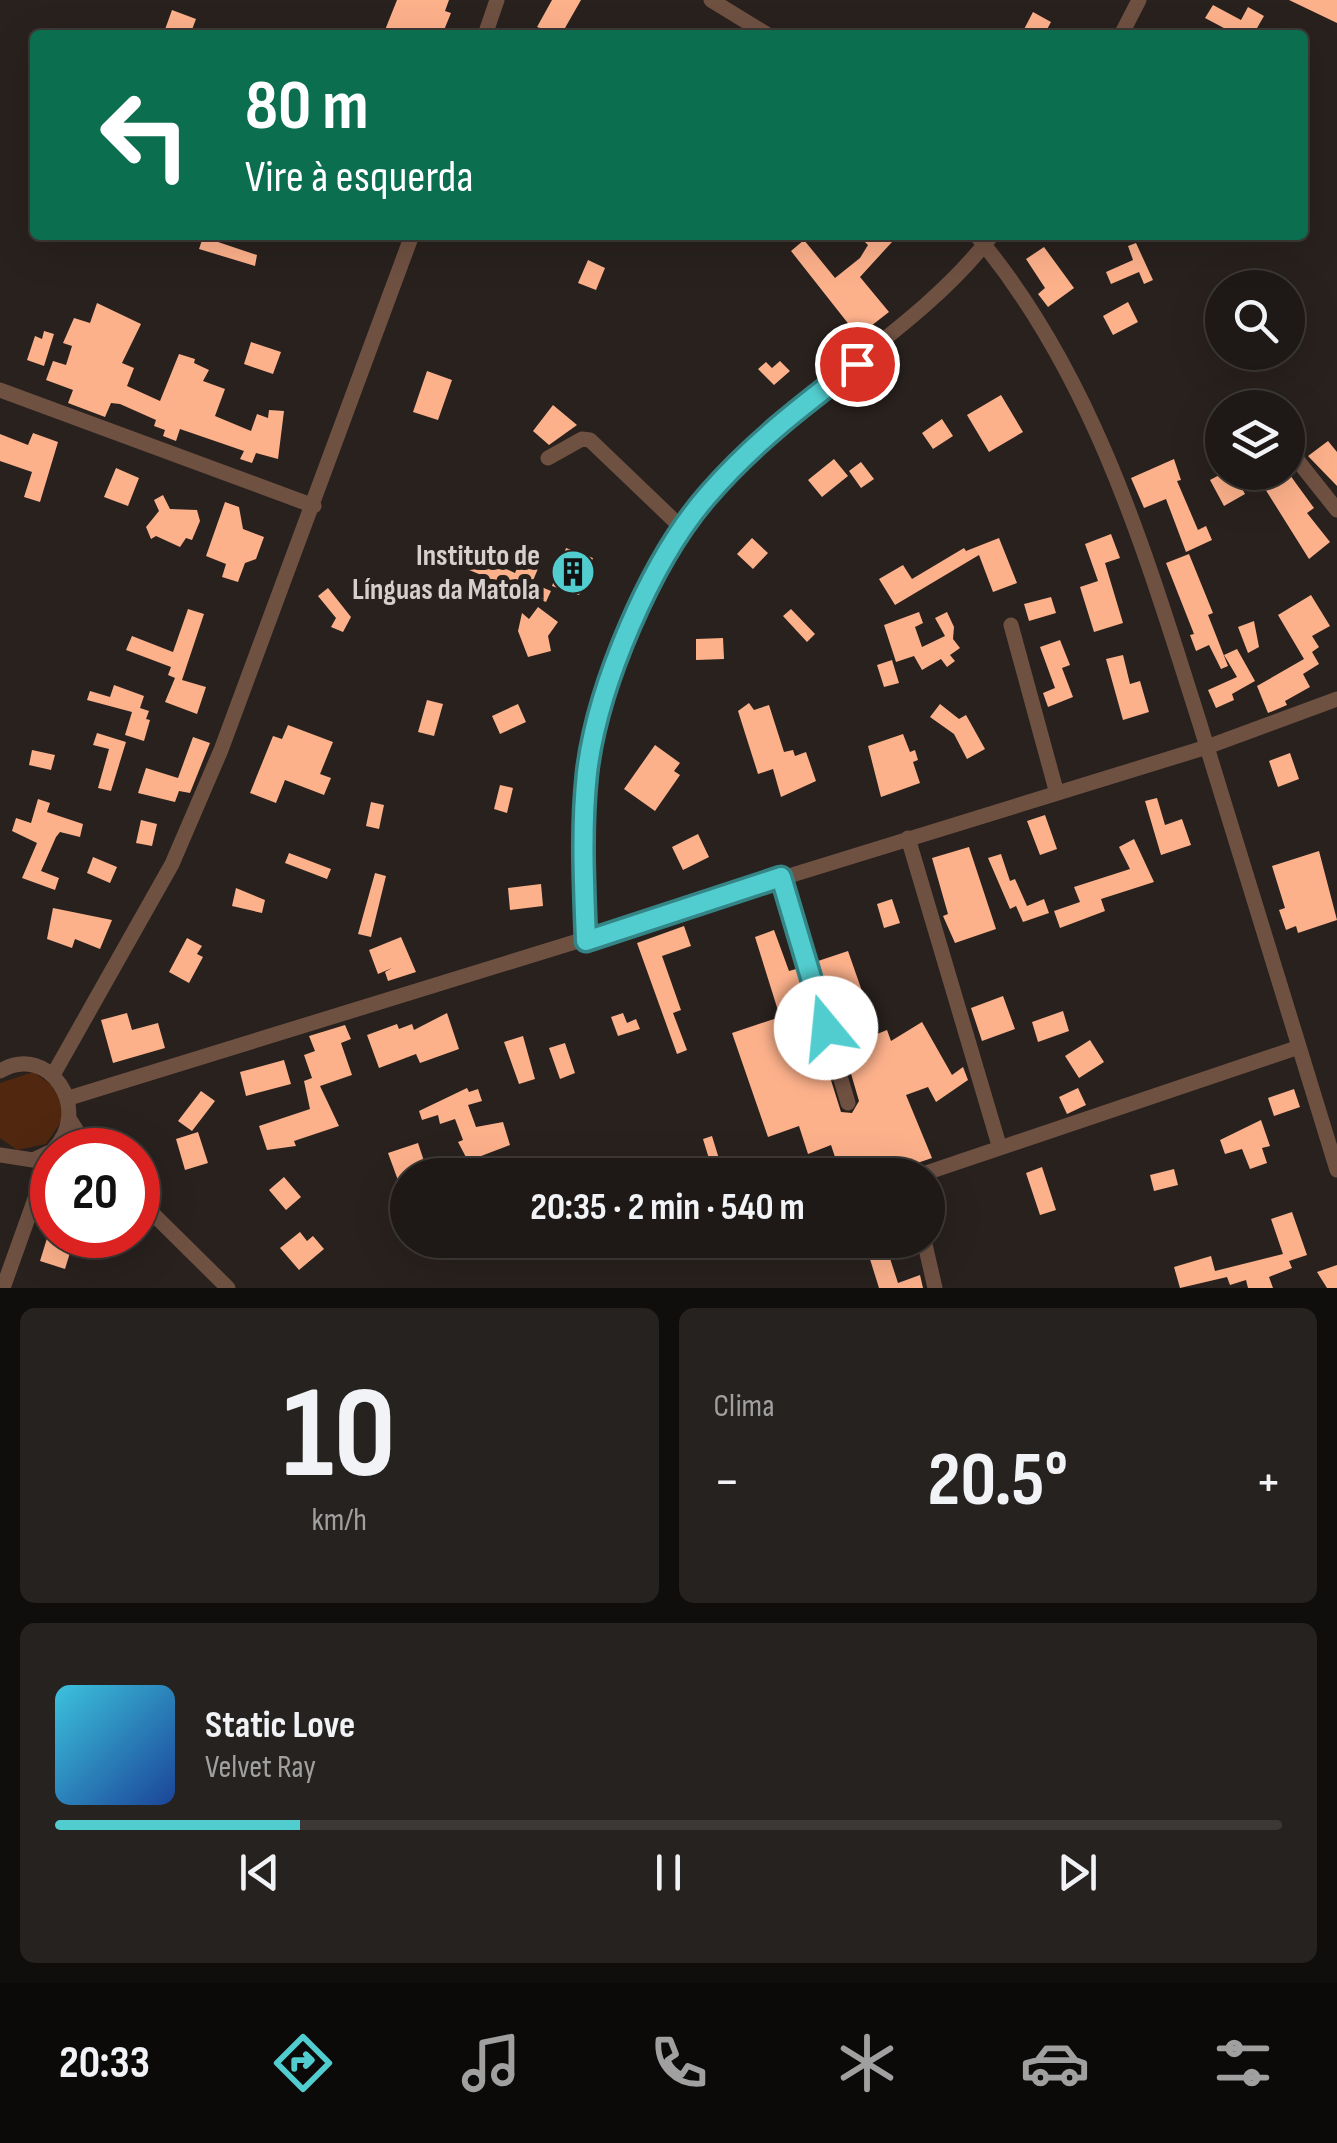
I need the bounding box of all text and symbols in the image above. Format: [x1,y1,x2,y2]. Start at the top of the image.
text: 80 m [245,65,369,149]
icon: left [80,70,210,200]
text: Vire à esquerda [245,150,474,205]
map controls [1205,270,1305,490]
button: search [1205,270,1305,370]
pin [815,322,900,407]
icon: arrive [830,337,885,392]
button: layers [1205,390,1305,490]
place label: Instituto de Línguas da Matola [352,538,540,608]
building icon: Instituto de Línguas da Matola [550,549,596,595]
position arrow [774,976,878,1080]
speed limit sign: 20 [30,1128,160,1258]
text: 20:35 · 2 min · 540 m [530,1185,805,1230]
text: 10 [283,1358,396,1514]
text: Clima [714,1387,774,1426]
text: 20.5° [928,1436,1068,1527]
text: − [714,1449,740,1516]
text: + [1255,1449,1282,1516]
text: km/h [312,1501,367,1540]
text: Static Love [205,1703,355,1748]
text: Velvet Ray [205,1748,316,1787]
icon: previous [232,1845,287,1900]
icon: pause [641,1845,696,1900]
icon: next [1050,1845,1105,1900]
icon: directions [268,2028,338,2098]
icon: music [456,2028,526,2098]
icon: phone [644,2028,714,2098]
icon: climate [832,2028,902,2098]
icon: car [1020,2028,1090,2098]
icon: filters [1208,2028,1278,2098]
text: 20:33 [59,2036,150,2091]

